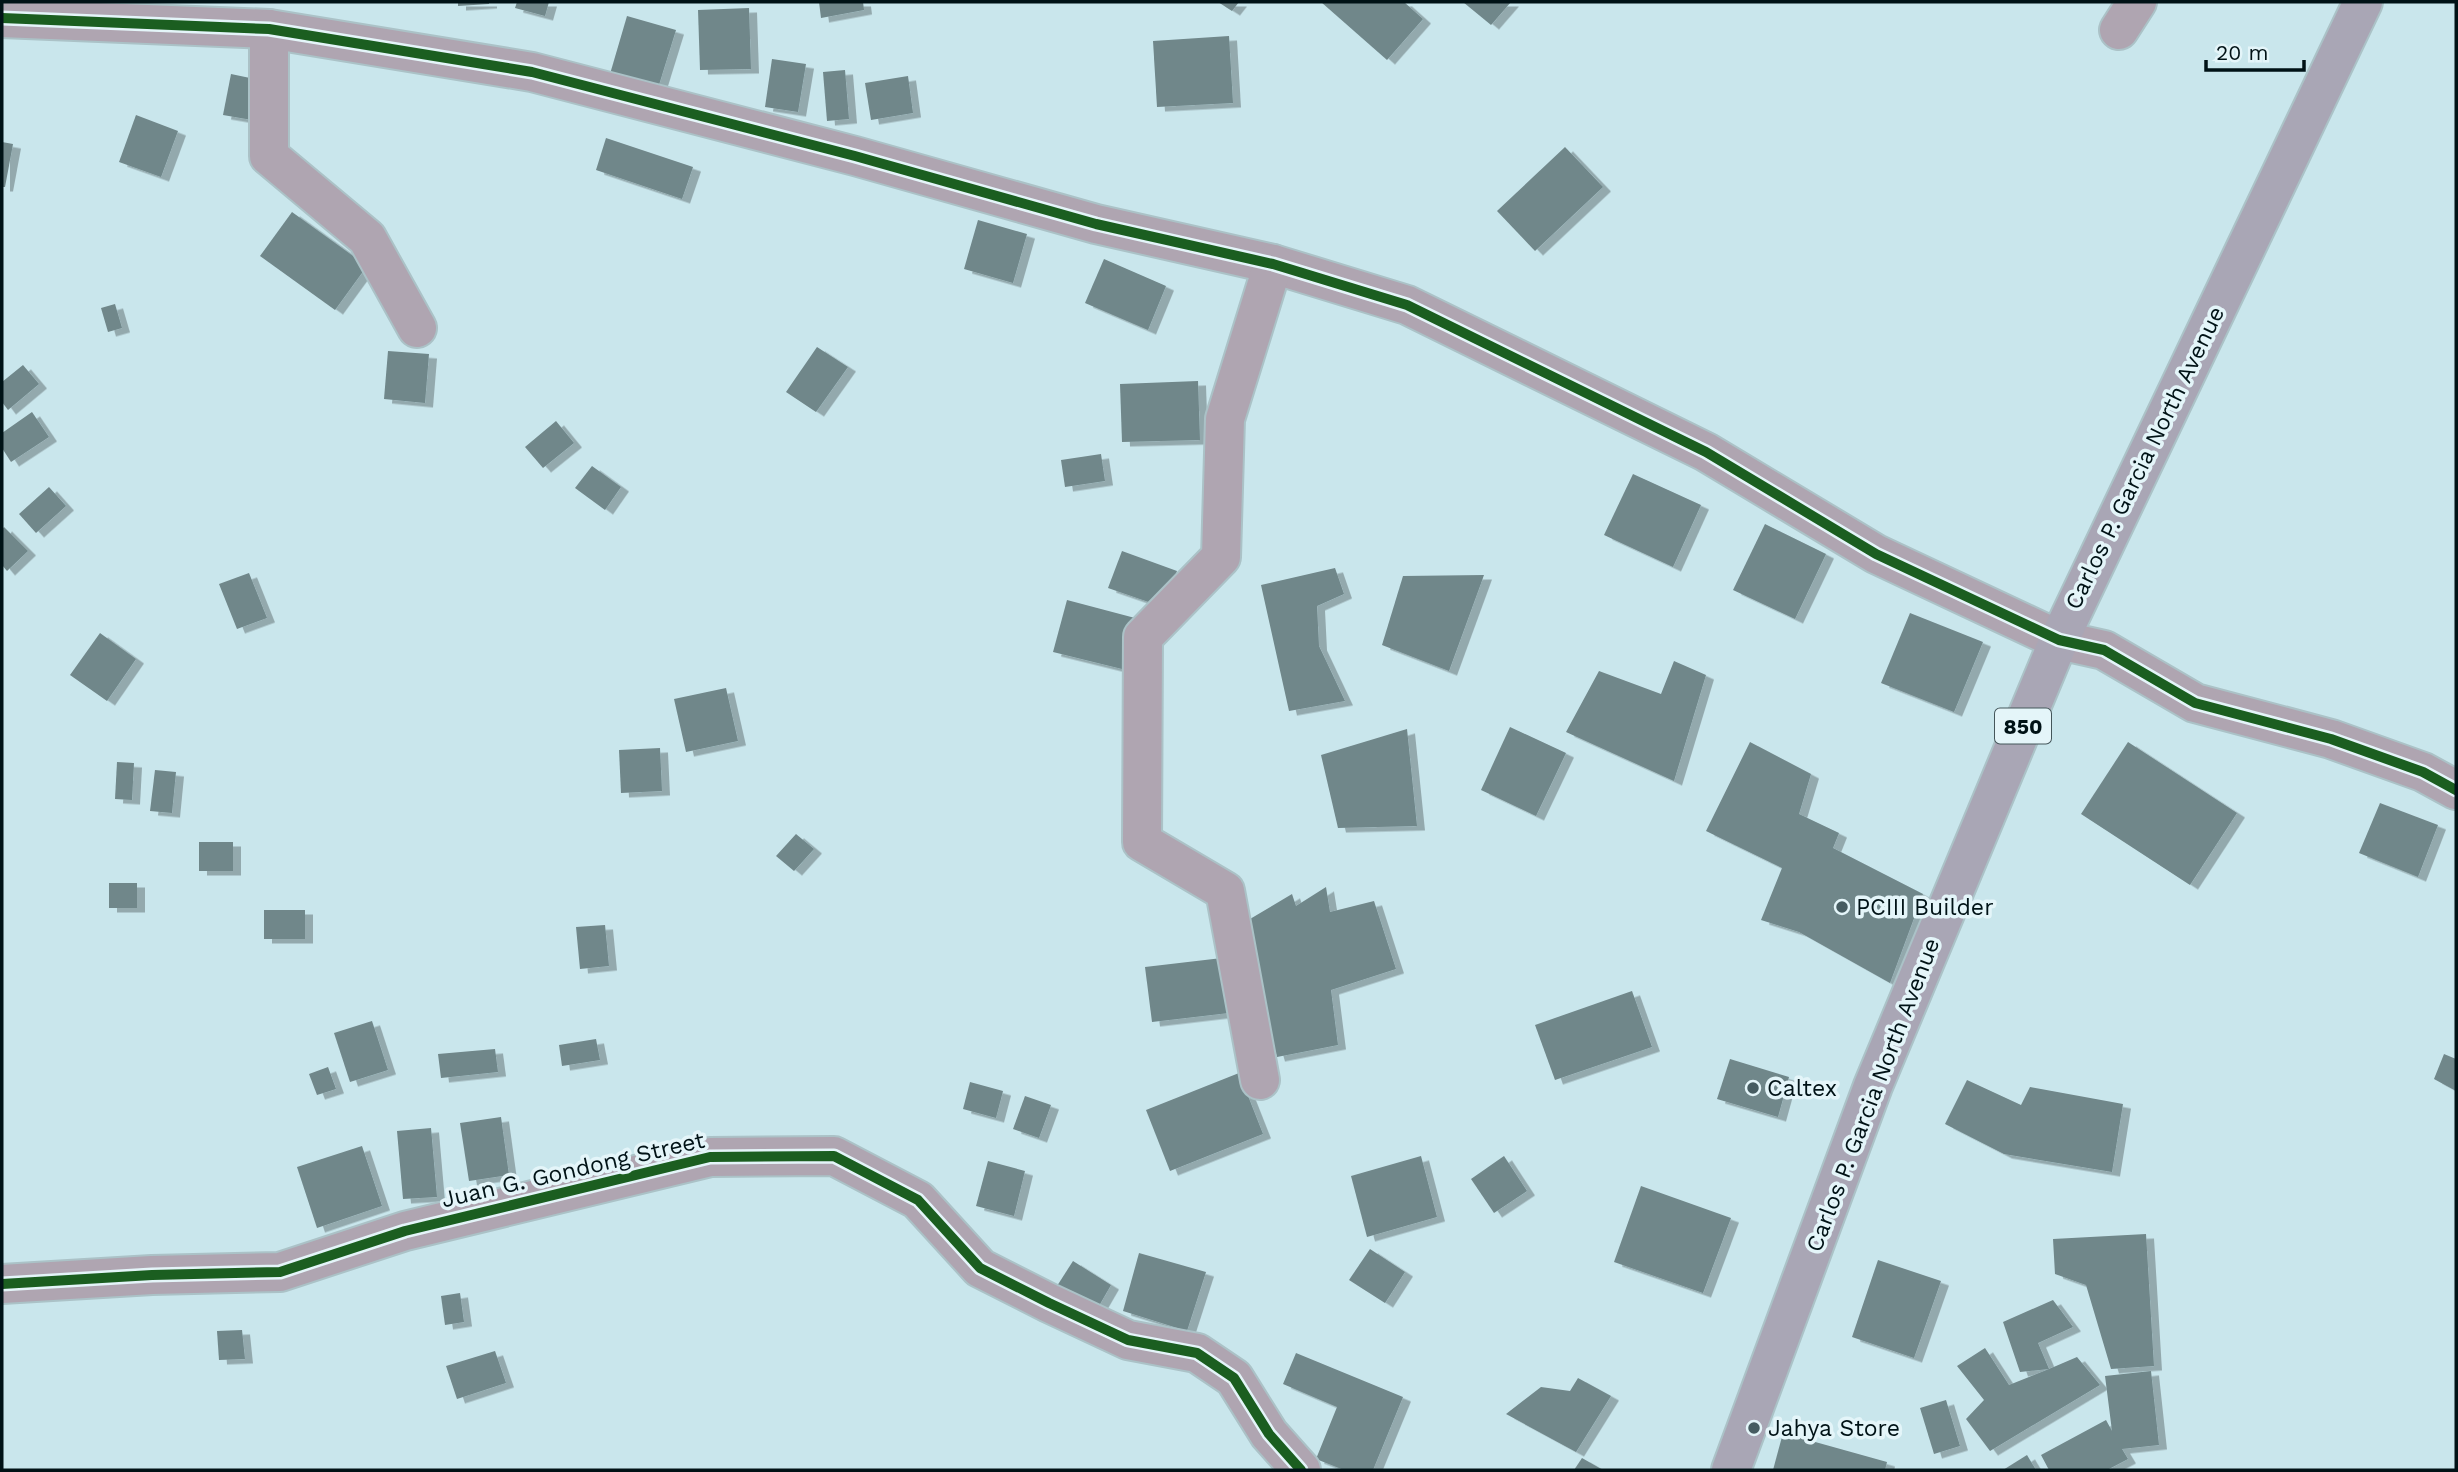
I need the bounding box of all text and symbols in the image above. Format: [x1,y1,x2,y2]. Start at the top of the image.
scale bar [2206,28,2304,72]
text: 20 m [2216,40,2268,65]
street label: Carlos P. Garcia North Avenue [2060,302,2230,614]
road number: 850 [1995,708,2051,744]
place label: PCIII Builder [1856,894,1994,921]
marker: PCIII Builder [1834,899,1850,915]
street label: Carlos P. Garcia North Avenue [1801,934,1945,1256]
place label: Caltex [1767,1075,1837,1102]
marker: Caltex [1745,1080,1761,1096]
street label: Juan G. Gondong Street [439,1126,708,1213]
place label: Jahya Store [1768,1415,1900,1442]
marker: Jahya Store [1746,1420,1762,1436]

